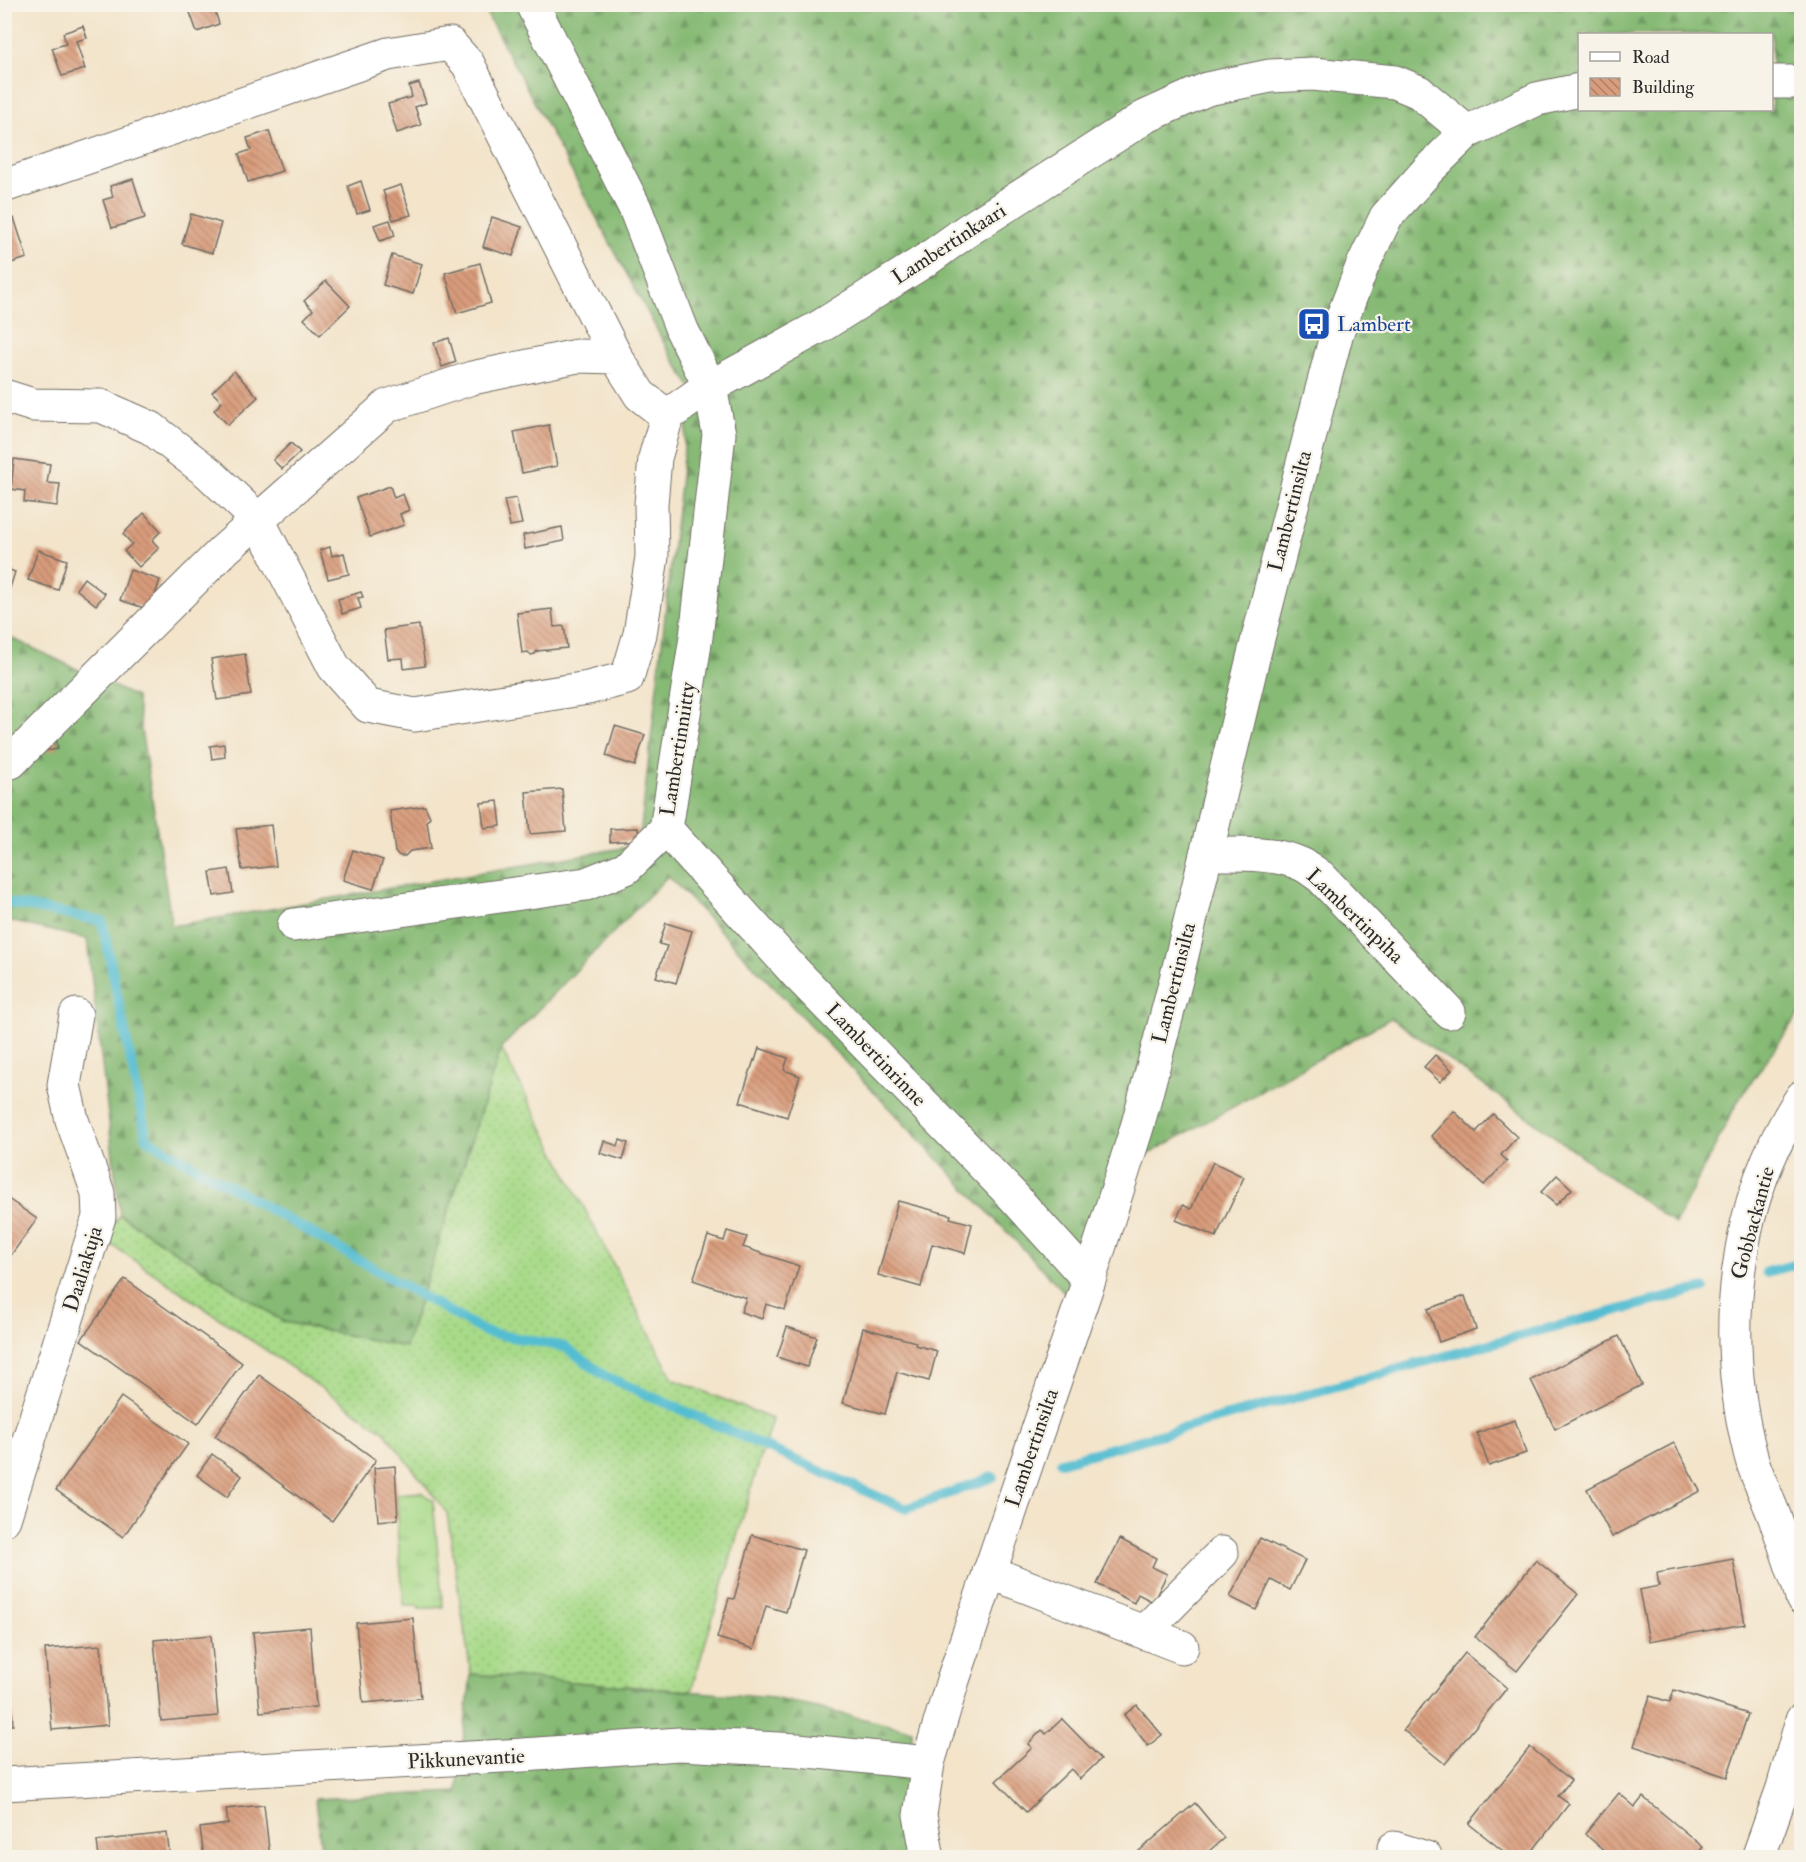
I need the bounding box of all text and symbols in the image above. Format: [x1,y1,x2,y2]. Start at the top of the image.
legend [1578,33,1773,111]
text: Road [1632,46,1670,69]
text: Building [1632,76,1695,99]
street label: Lambertinkaari [887,197,1012,291]
bus stop icon: Lambert [1296,306,1332,342]
place label: Lambert [1337,311,1411,338]
street label: Lambertinsilta [1262,447,1318,574]
street label: Lambertinniitty [654,680,702,818]
street label: Lambertinpiha [1300,863,1410,970]
street label: Lambertinsilta [1146,919,1202,1046]
street label: Lambertinrinne [820,997,932,1113]
street label: Gobbackantie [1725,1163,1781,1282]
street label: Daaliakuja [57,1223,109,1315]
street label: Lambertinsilta [999,1385,1065,1511]
street label: Pikkunevantie [407,1742,526,1776]

